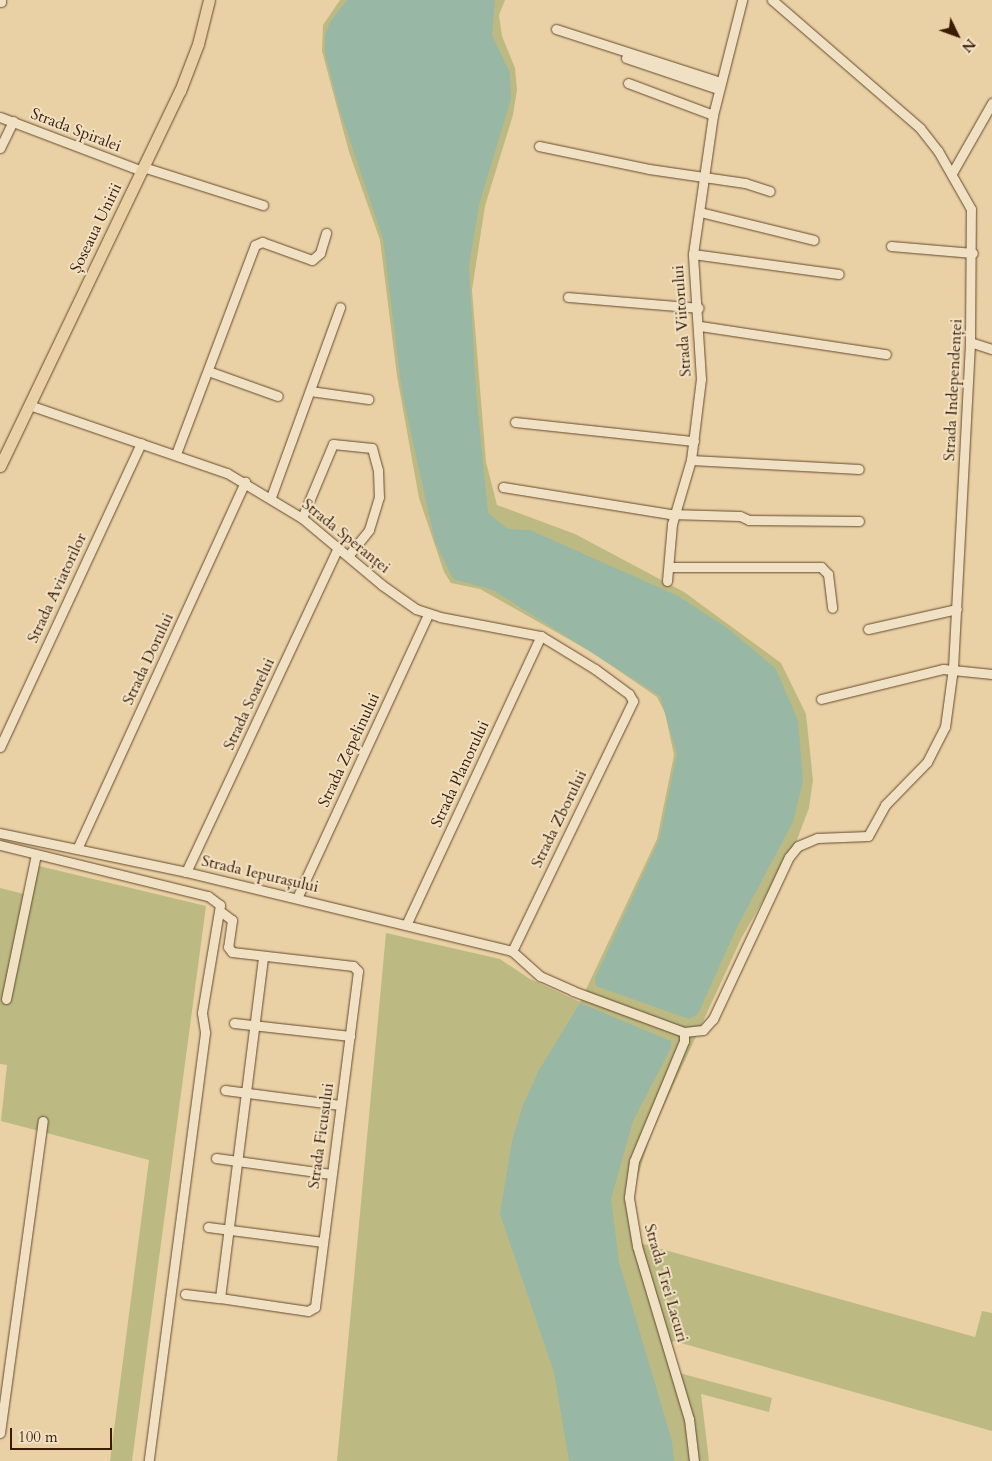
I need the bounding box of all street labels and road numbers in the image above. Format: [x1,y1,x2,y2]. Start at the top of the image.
street label: Strada Spiralei [28,104,124,156]
street label: Șoseaua Unirii [66,180,126,276]
street label: Strada Viitorului [669,264,695,378]
street label: Strada Independenței [940,318,966,462]
street label: Strada Speranței [298,495,394,577]
street label: Strada Aviatorilor [23,530,91,646]
street label: Strada Dorului [118,610,178,708]
street label: Strada Soarelui [219,655,279,753]
street label: Strada Zepelinului [314,690,384,810]
street label: Strada Planorului [427,718,493,830]
street label: Strada Zborului [527,767,591,871]
street label: Strada Iepurașului [199,851,321,897]
street label: Strada Ficusului [304,1082,338,1190]
street label: Strada Trei Lacuri [640,1222,692,1344]

